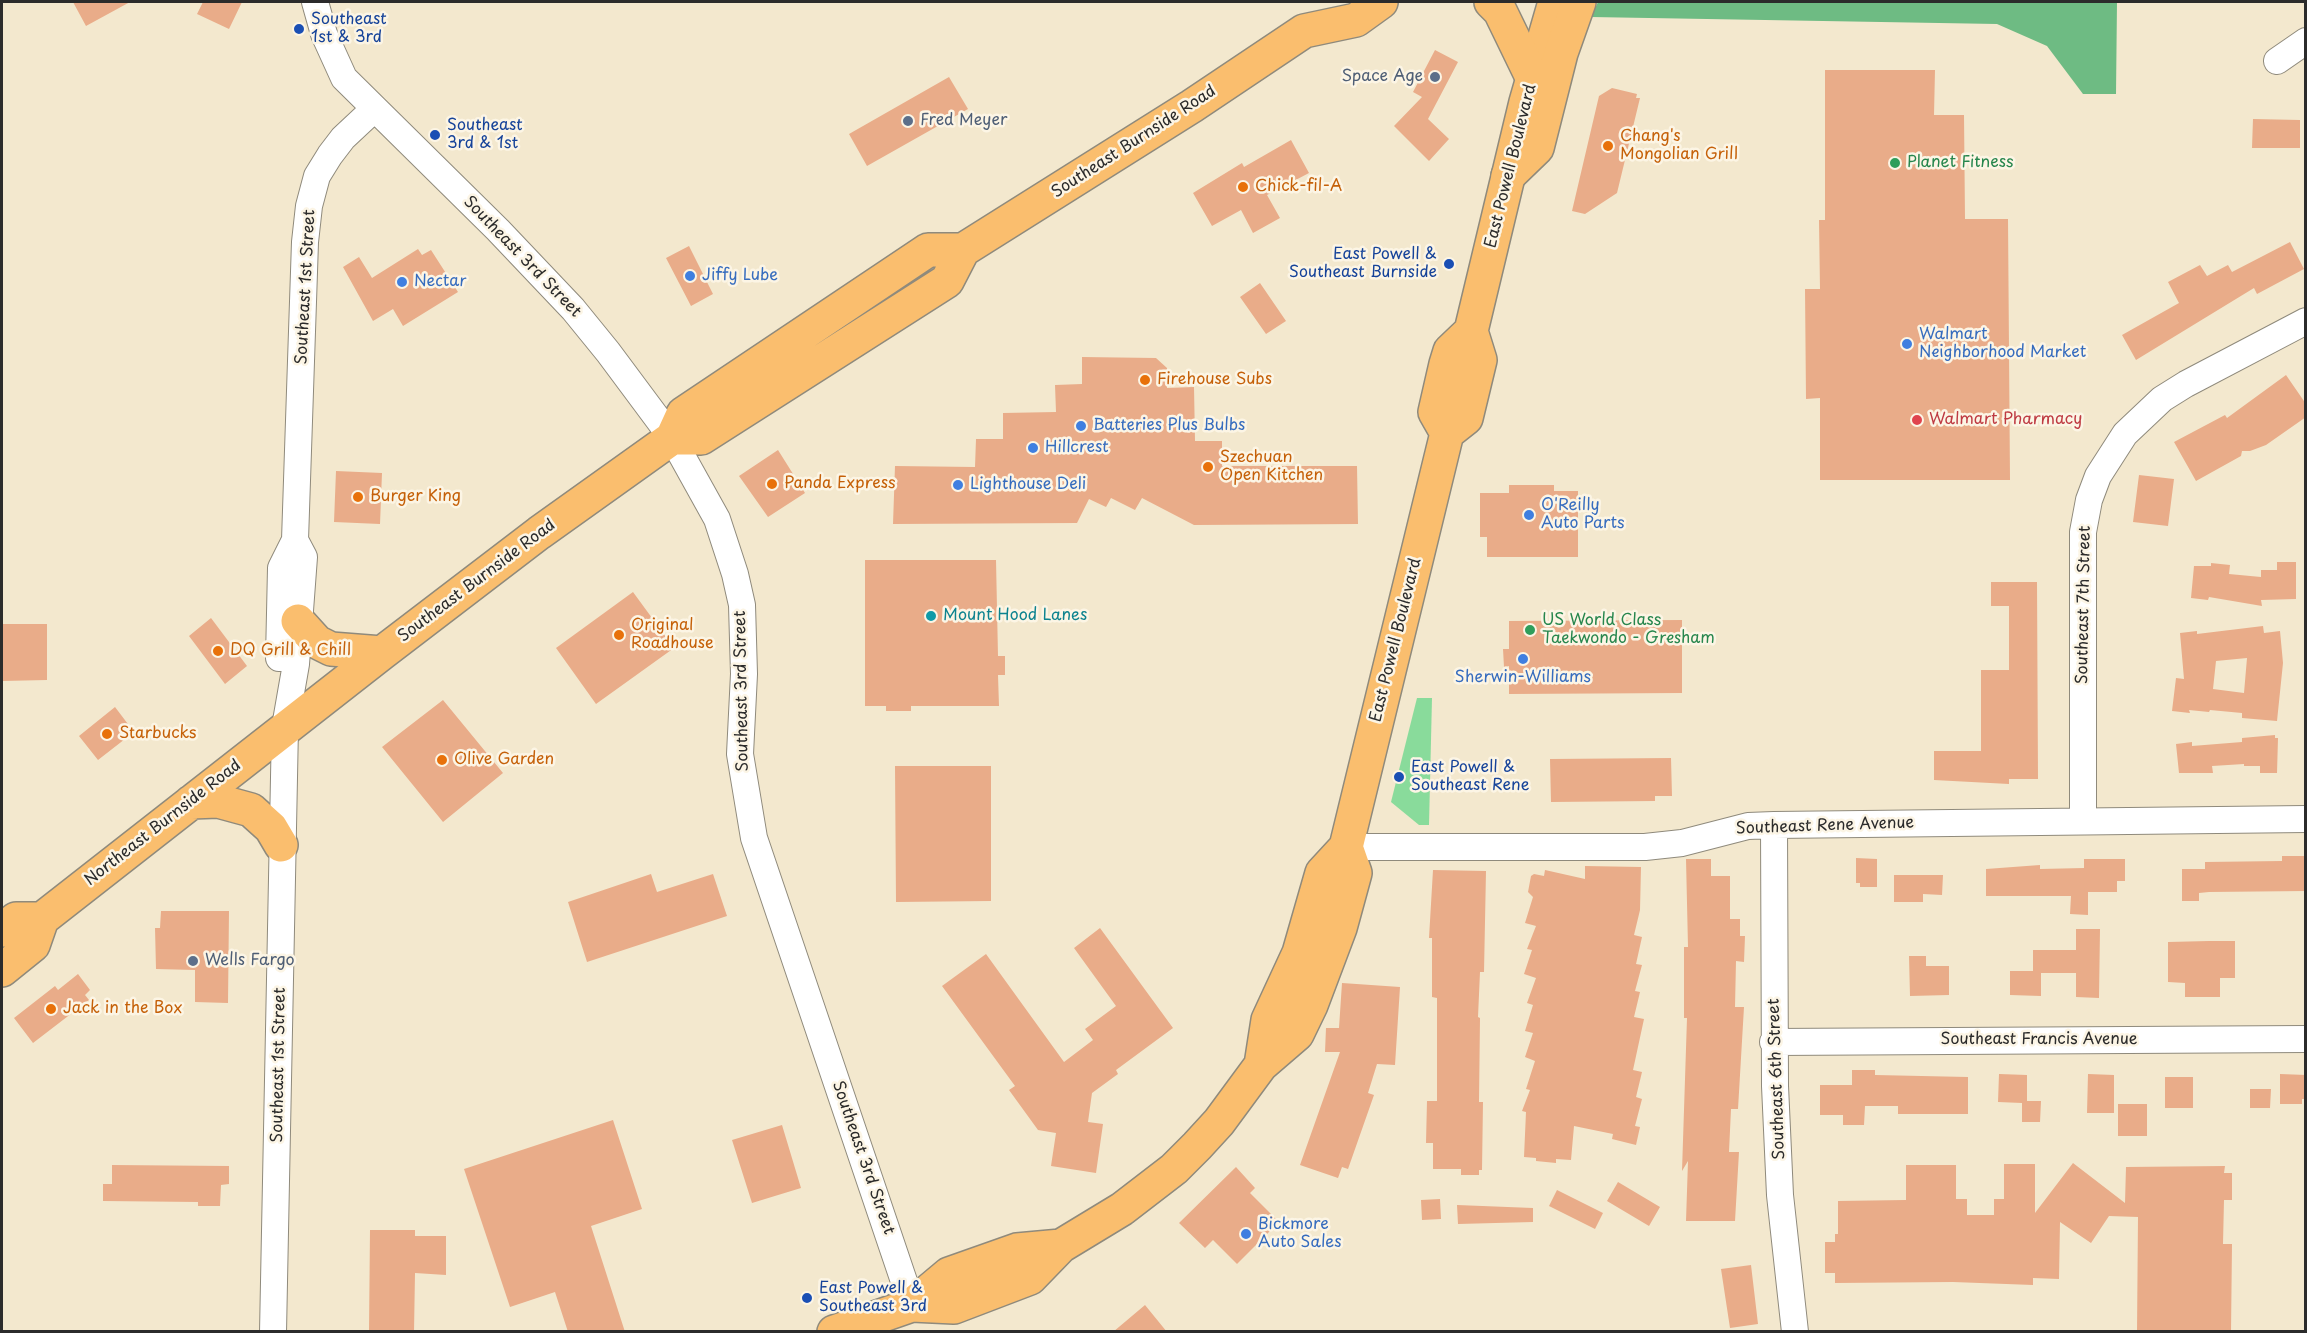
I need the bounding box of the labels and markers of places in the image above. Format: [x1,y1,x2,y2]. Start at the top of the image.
place label: Southeast 1st & 3rd [311,10,387,48]
marker: Southeast 1st & 3rd [292,22,306,36]
place label: Space Age [1341,67,1423,87]
marker: Space Age [1428,70,1442,84]
place label: Fred Meyer [920,111,1007,131]
marker: Fred Meyer [901,114,915,128]
place label: Southeast 3rd & 1st [447,116,523,154]
place label: Chang's Mongolian Grill [1620,127,1738,165]
marker: Southeast 3rd & 1st [428,128,442,142]
marker: Chang's Mongolian Grill [1601,139,1615,153]
place label: Planet Fitness [1907,153,2014,173]
marker: Planet Fitness [1888,156,1902,170]
place label: Chick-fil-A [1255,177,1342,197]
marker: Chick-fil-A [1236,180,1250,194]
place label: East Powell & Southeast Burnside [1289,245,1437,283]
marker: East Powell & Southeast Burnside [1442,257,1456,271]
place label: Jiffy Lube [702,266,778,286]
marker: Jiffy Lube [683,269,697,283]
place label: Nectar [414,272,466,292]
marker: Nectar [395,275,409,289]
place label: Walmart Neighborhood Market [1919,325,2086,363]
marker: Walmart Neighborhood Market [1900,337,1914,351]
place label: Firehouse Subs [1157,370,1272,390]
marker: Firehouse Subs [1138,373,1152,387]
place label: Walmart Pharmacy [1929,410,2082,430]
marker: Walmart Pharmacy [1910,413,1924,427]
place label: Batteries Plus Bulbs [1093,416,1245,436]
marker: Batteries Plus Bulbs [1074,419,1088,433]
place label: Hillcrest [1045,438,1109,458]
marker: Hillcrest [1026,441,1040,455]
place label: Szechuan Open Kitchen [1220,448,1323,486]
marker: Szechuan Open Kitchen [1201,460,1215,474]
place label: Panda Express [784,474,896,494]
place label: Lighthouse Deli [970,475,1086,495]
marker: Panda Express [765,477,779,491]
marker: Lighthouse Deli [951,478,965,492]
place label: Burger King [370,487,461,507]
marker: Burger King [351,490,365,504]
place label: O'Reilly Auto Parts [1541,496,1625,534]
marker: O'Reilly Auto Parts [1522,508,1536,522]
place label: Mount Hood Lanes [943,606,1087,626]
marker: Mount Hood Lanes [924,609,938,623]
place label: US World Class Taekwondo - Gresham [1542,611,1715,649]
place label: Original Roadhouse [631,616,714,654]
marker: US World Class Taekwondo - Gresham [1523,623,1537,637]
marker: Original Roadhouse [612,628,626,642]
place label: DQ Grill & Chill [230,641,351,661]
marker: DQ Grill & Chill [211,644,225,658]
marker: Sherwin-Williams [1516,652,1530,666]
place label: Sherwin-Williams [1455,668,1591,688]
place label: Starbucks [119,724,196,744]
marker: Starbucks [100,727,114,741]
place label: Olive Garden [454,750,554,770]
marker: Olive Garden [435,753,449,767]
place label: East Powell & Southeast Rene [1411,758,1529,796]
marker: East Powell & Southeast Rene [1392,770,1406,784]
place label: Wells Fargo [205,951,295,971]
marker: Wells Fargo [186,954,200,968]
place label: Jack in the Box [63,999,182,1019]
marker: Jack in the Box [44,1002,58,1016]
place label: Bickmore Auto Sales [1258,1215,1342,1253]
marker: Bickmore Auto Sales [1239,1227,1253,1241]
place label: East Powell & Southeast 3rd [819,1279,927,1317]
marker: East Powell & Southeast 3rd [800,1291,814,1305]

